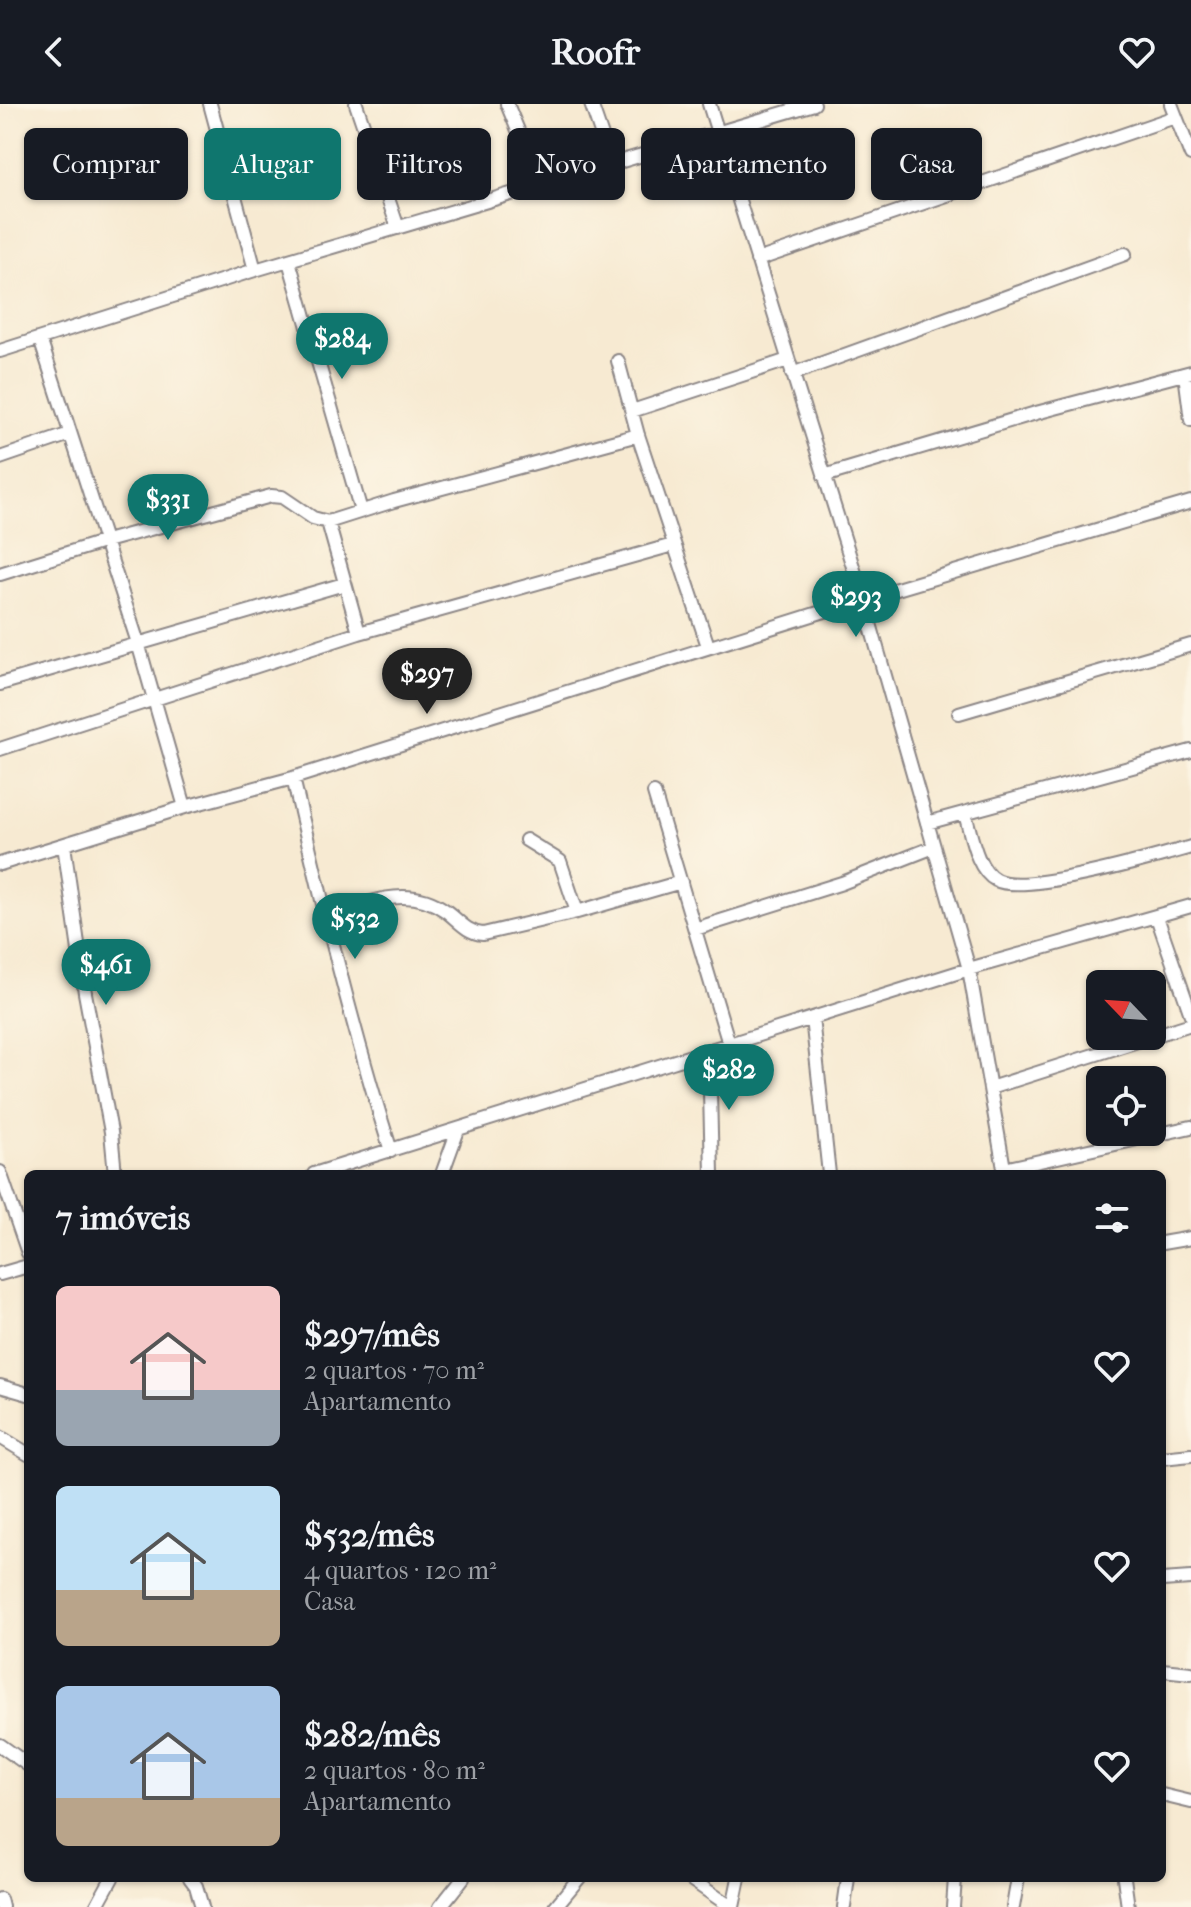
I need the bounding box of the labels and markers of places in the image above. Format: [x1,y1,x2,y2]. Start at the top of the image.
pin: $284 [295,313,389,381]
pin: $331 [121,474,215,542]
pin: $293 [809,571,903,639]
pin: $297 [380,648,474,716]
pin: $532 [308,893,402,961]
pin: $461 [59,939,153,1007]
pin: $282 [682,1044,776,1112]

